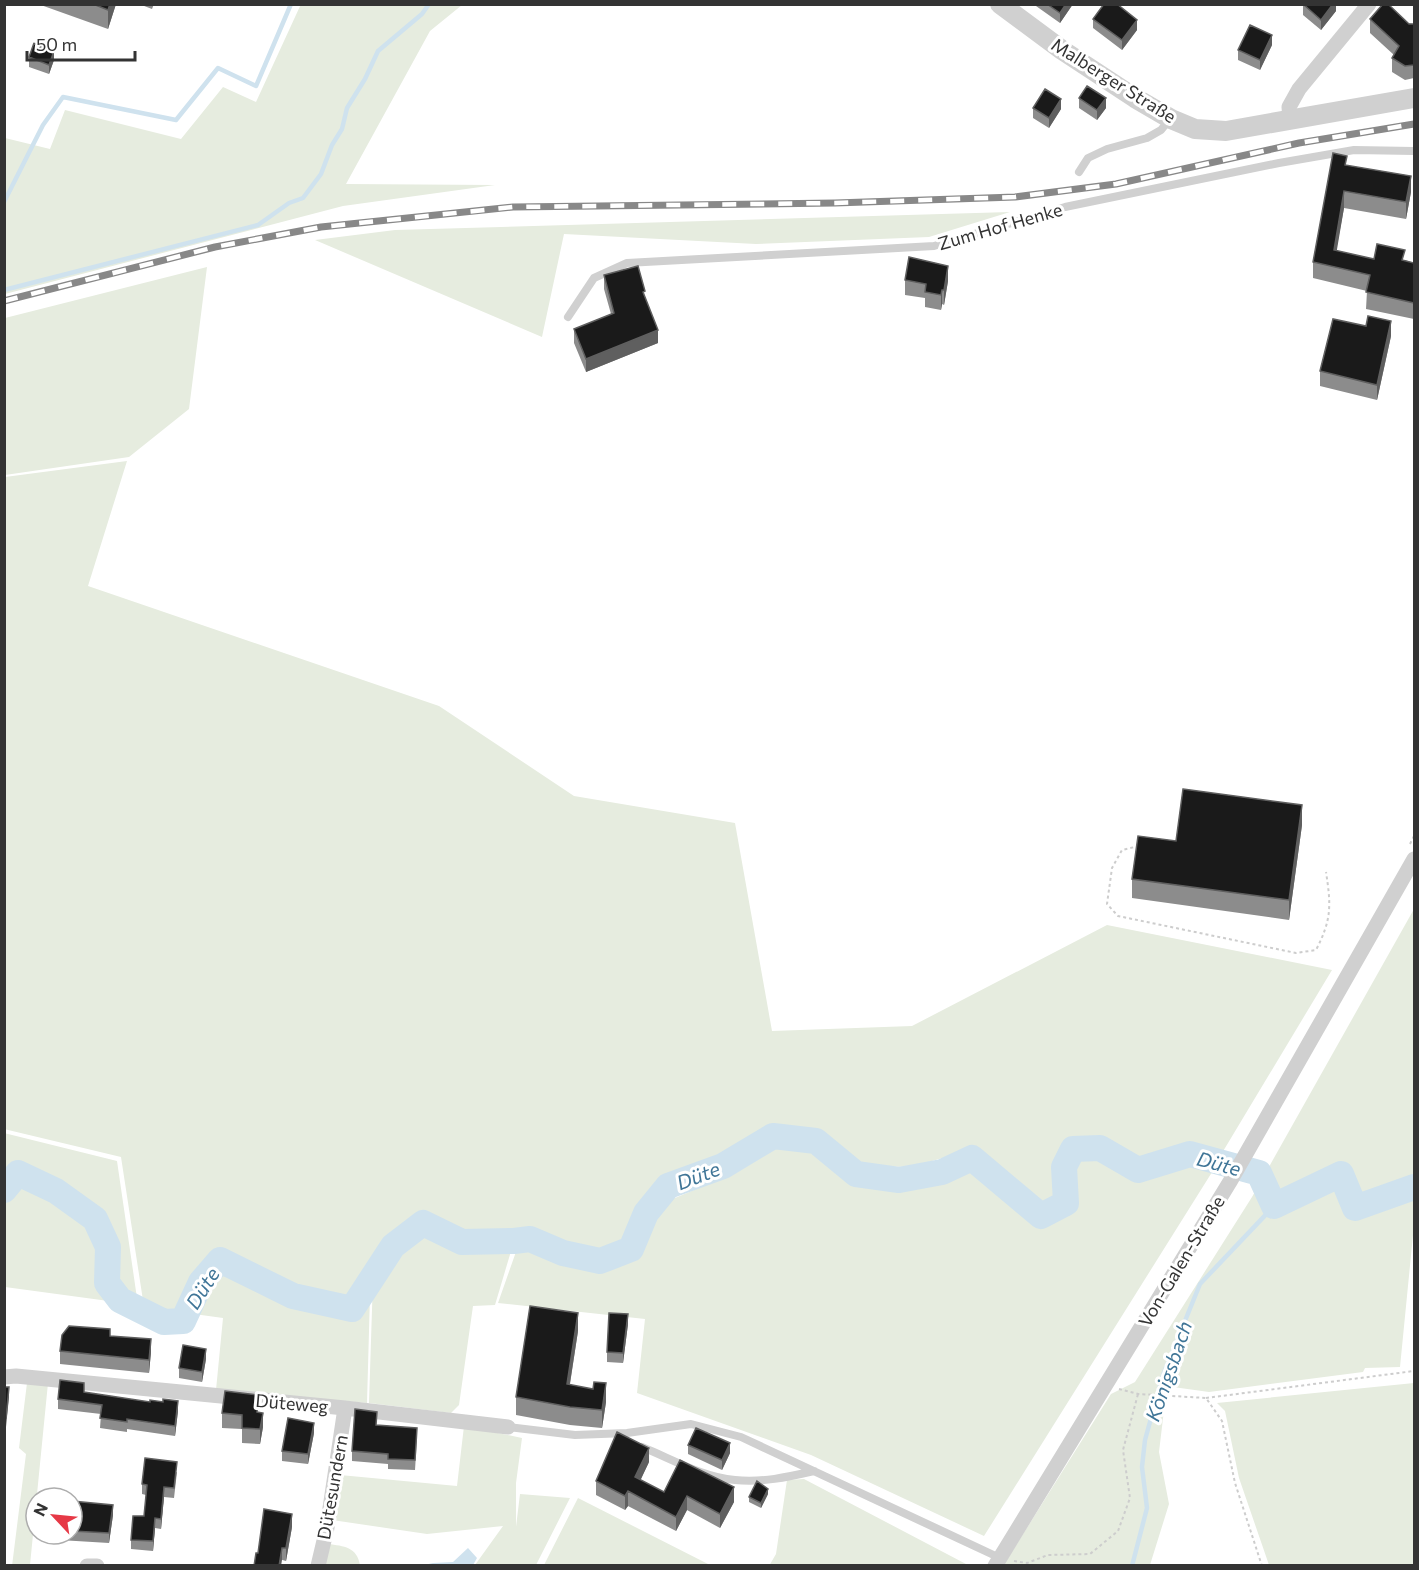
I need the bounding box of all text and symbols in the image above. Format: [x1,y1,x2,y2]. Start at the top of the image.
scale bar [27,24,135,62]
text: 50 m [36,33,77,55]
street label: Malberger Straße [1048,33,1180,127]
street label: Zum Hof Henke [935,198,1065,254]
water label: Düte [1194,1146,1244,1180]
water label: Düte [673,1156,723,1194]
street label: Von-Galen-Straße [1133,1191,1229,1331]
water label: Düte [180,1262,224,1313]
water label: Königsbach [1140,1318,1196,1424]
street label: Düteweg [255,1389,330,1417]
street label: Dütesundern [312,1433,352,1541]
north arrow [24,1486,84,1546]
text: N [29,1500,51,1519]

